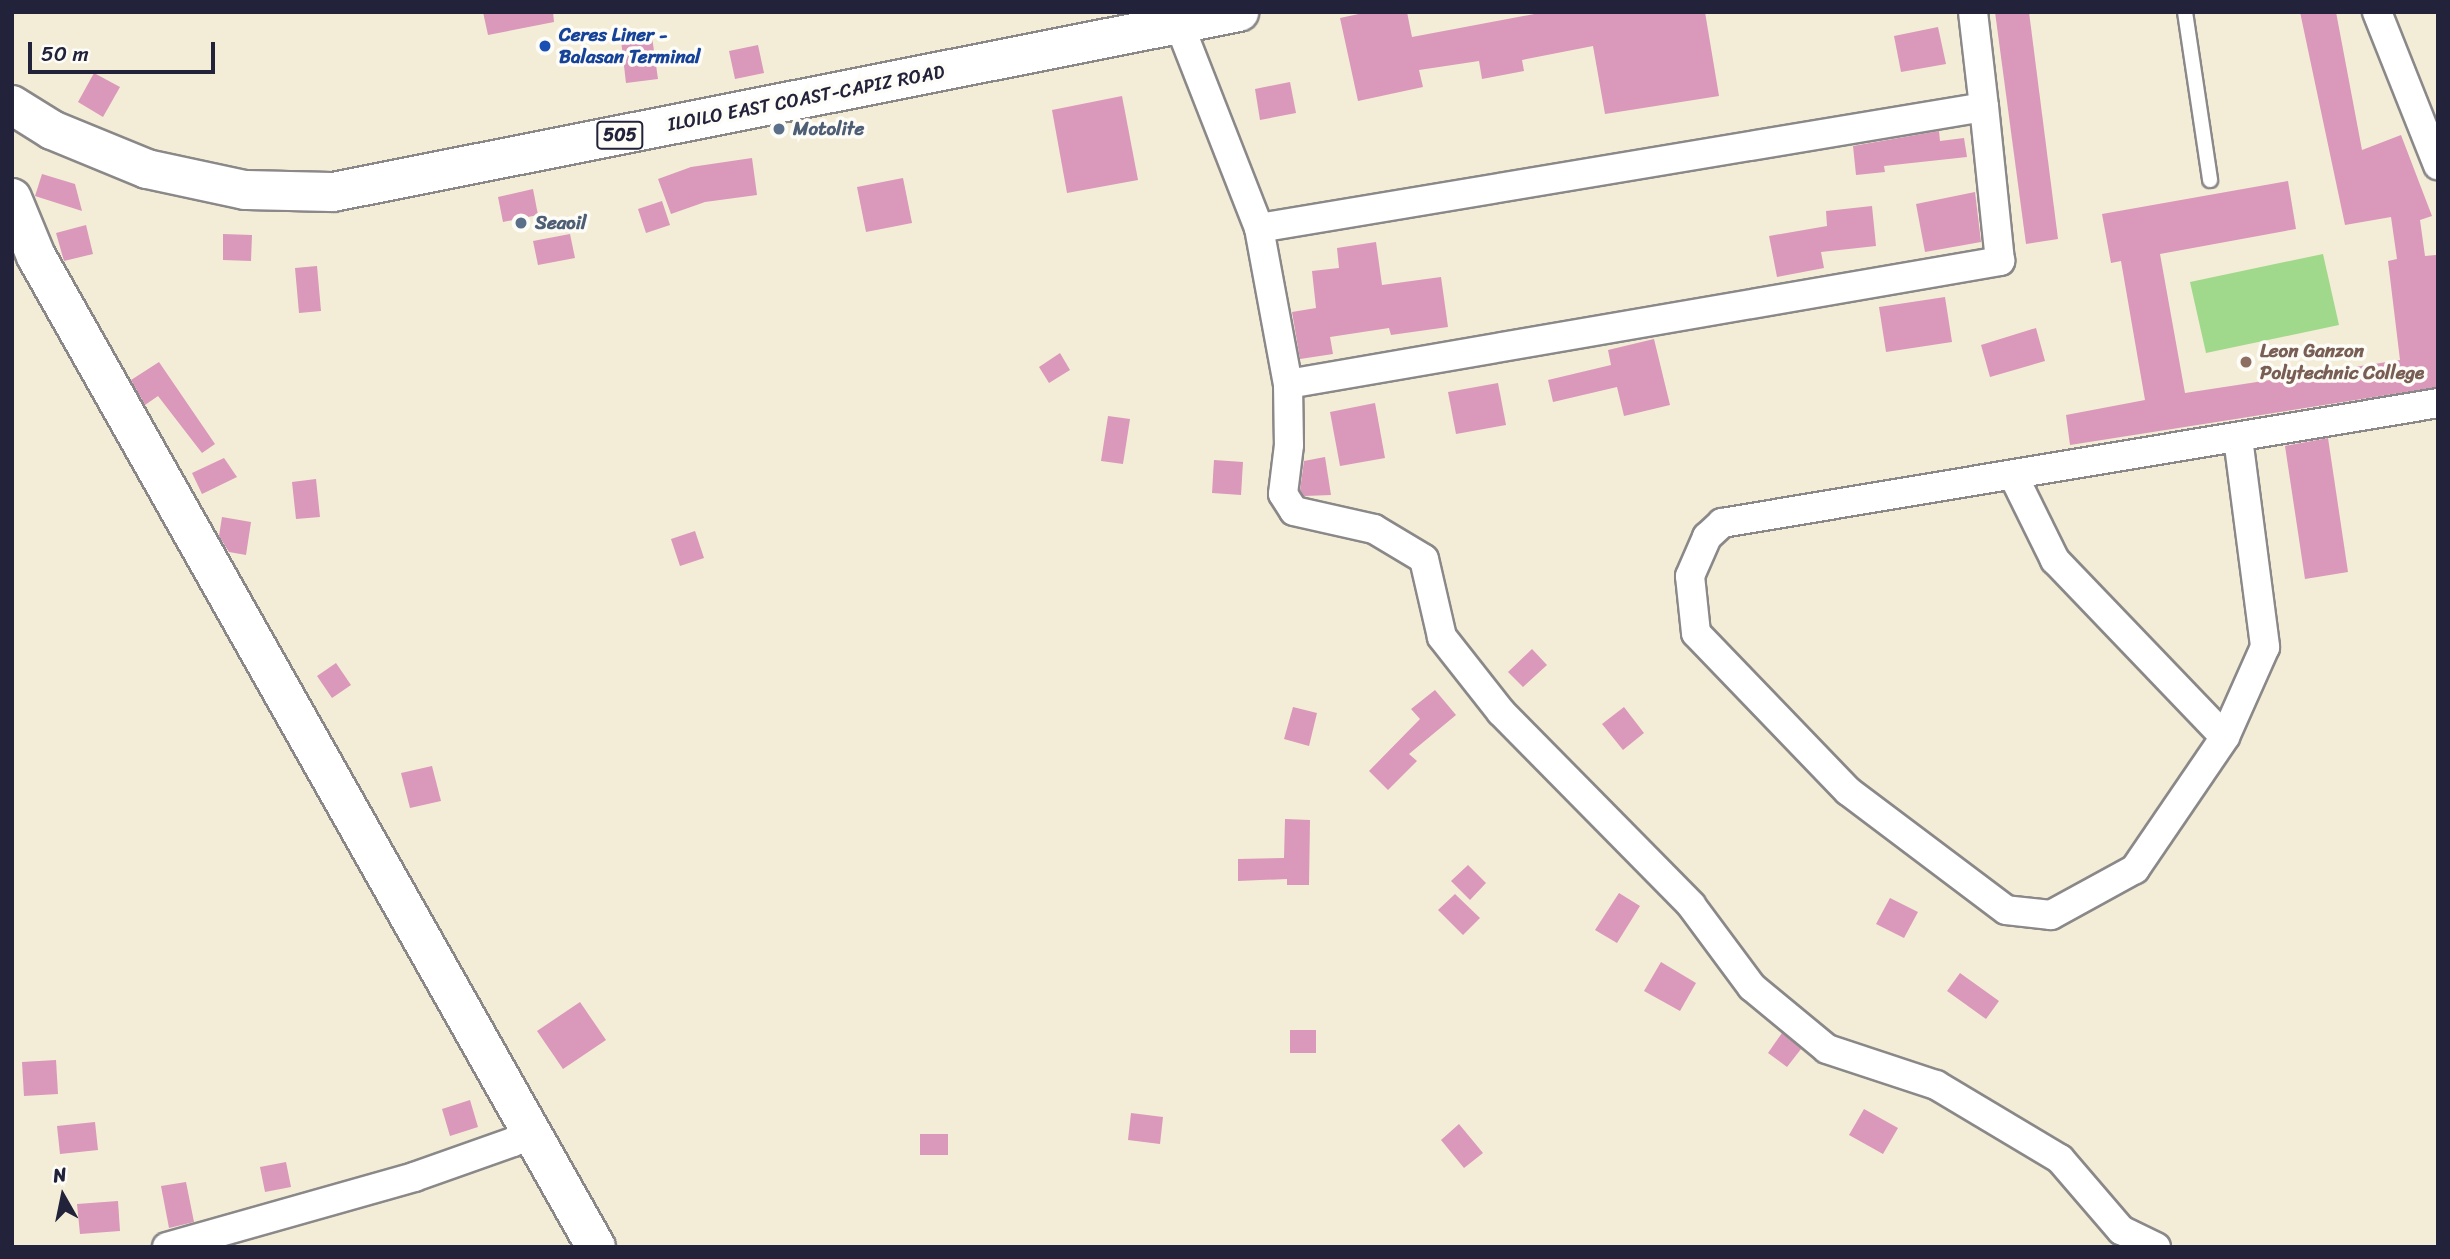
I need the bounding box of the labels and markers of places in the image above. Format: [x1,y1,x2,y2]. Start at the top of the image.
place label: Ceres Liner - Balasan Terminal [559,24,701,68]
marker: Ceres Liner - Balasan Terminal [537,38,553,54]
place label: Motolite [793,118,864,140]
marker: Motolite [771,121,787,137]
place label: Seaoil [535,212,586,234]
marker: Seaoil [513,215,529,231]
place label: Leon Ganzon Polytechnic College [2260,340,2424,384]
marker: Leon Ganzon Polytechnic College [2238,354,2254,370]

